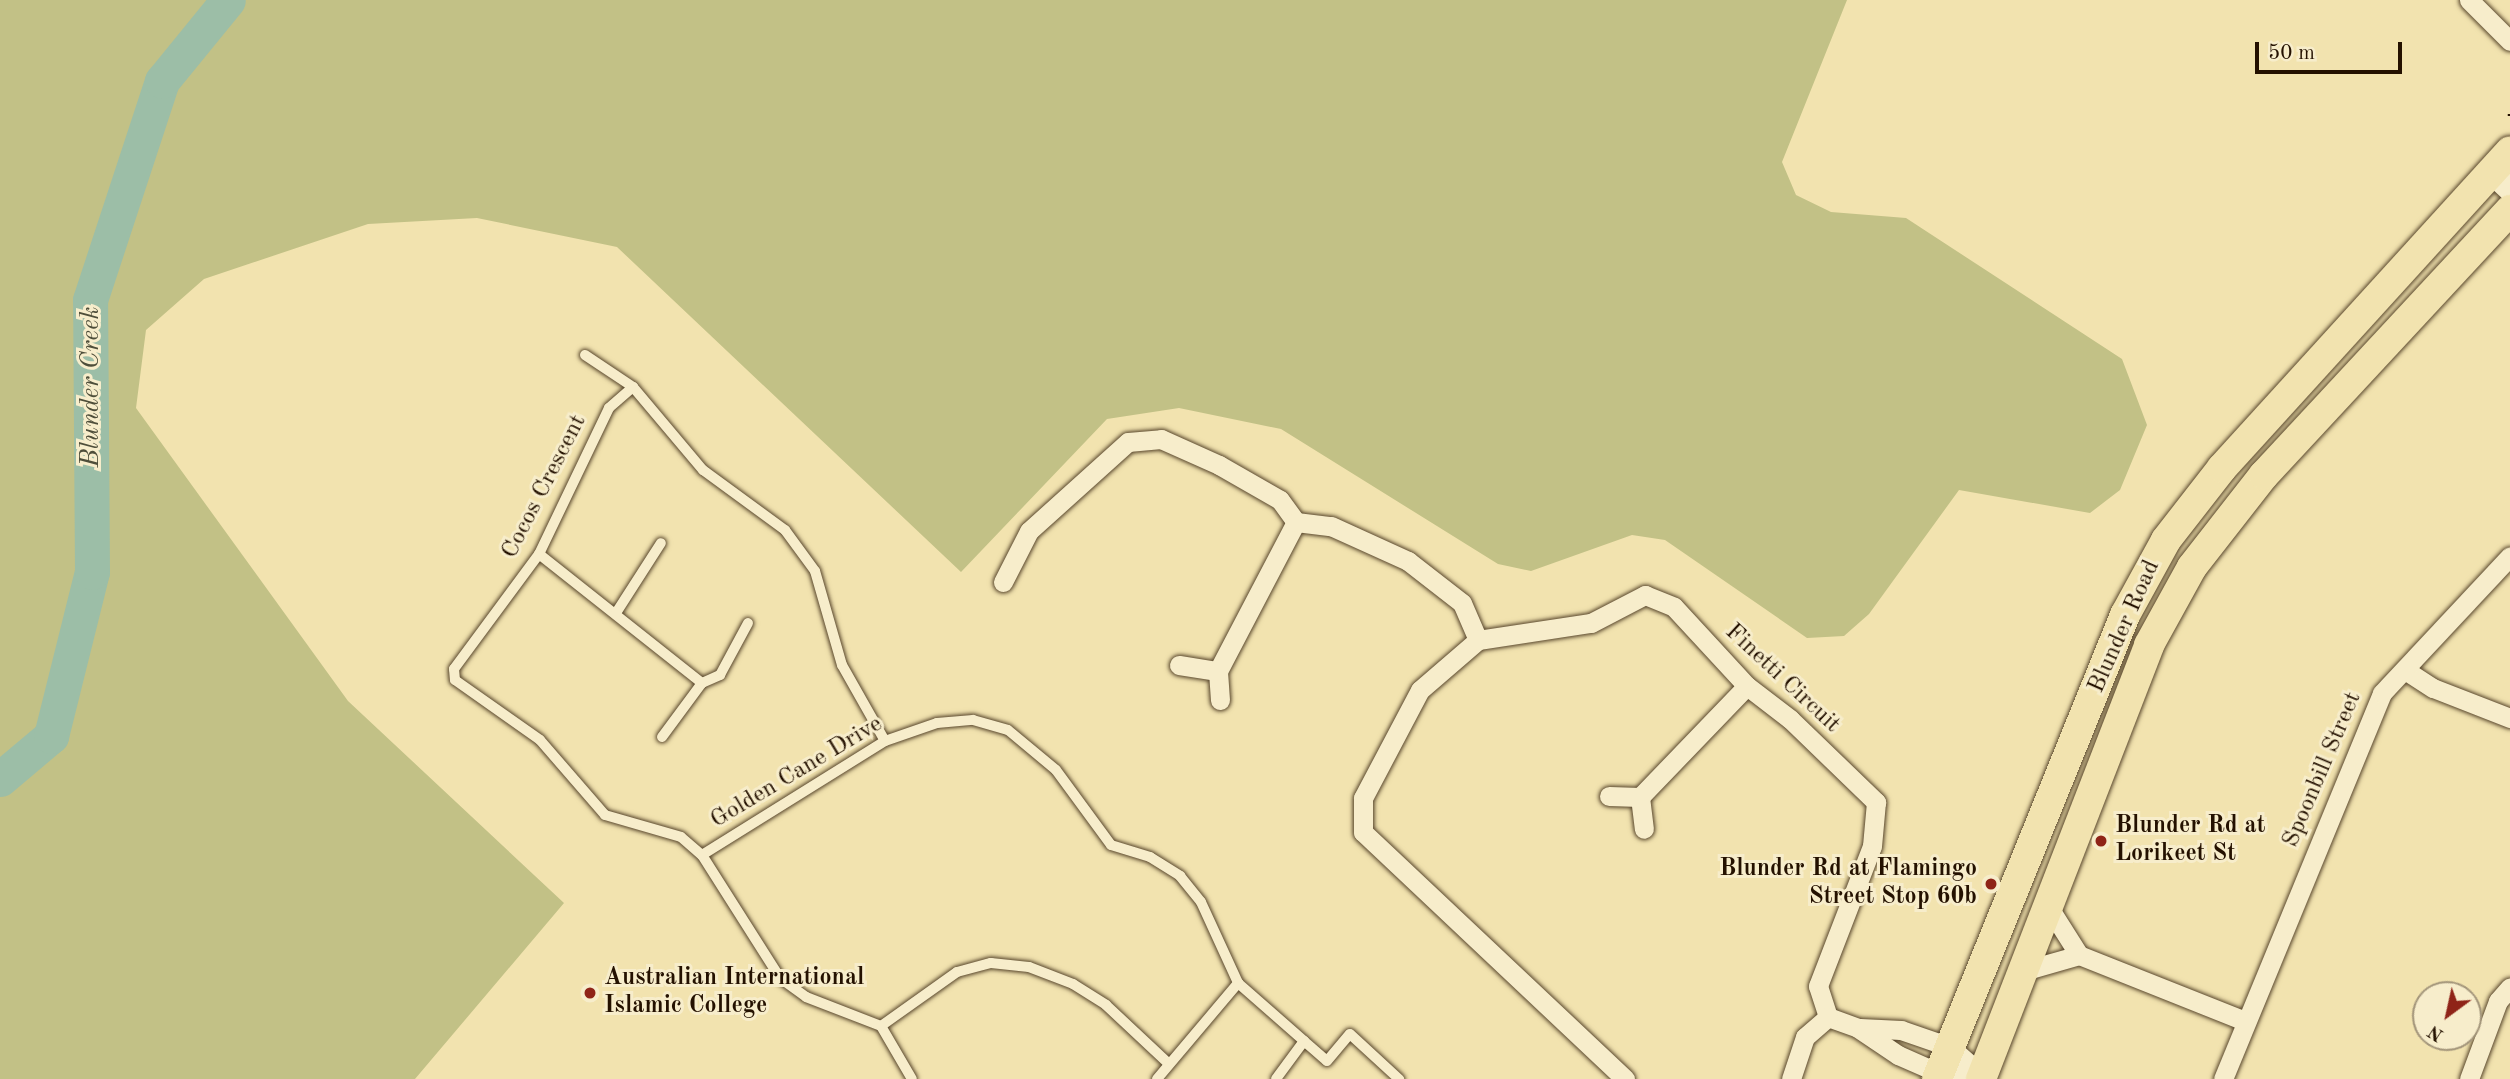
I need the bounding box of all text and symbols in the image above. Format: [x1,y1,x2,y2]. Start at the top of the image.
scale bar [2258,28,2405,72]
text: 50 m [2268,43,2315,64]
water label: Blunder Creek [76,307,108,467]
street label: Cocos Crescent [496,410,594,564]
street label: Blunder Road [2083,556,2167,698]
street label: Finetti Circuit [1718,618,1846,740]
street label: Spoonbill Street [2277,688,2369,852]
street label: Golden Cane Drive [706,710,888,836]
place label: Blunder Rd at Lorikeet St [2115,813,2265,869]
marker: Blunder Rd at Lorikeet St [2093,833,2109,849]
place label: Blunder Rd at Flamingo Street Stop 60b [1719,856,1977,912]
marker: Blunder Rd at Flamingo Street Stop 60b [1983,876,1999,892]
place label: Australian International Islamic College [604,965,864,1021]
north arrow [2412,981,2482,1051]
marker: Australian International Islamic College [582,985,598,1001]
text: N [2425,1020,2448,1044]

